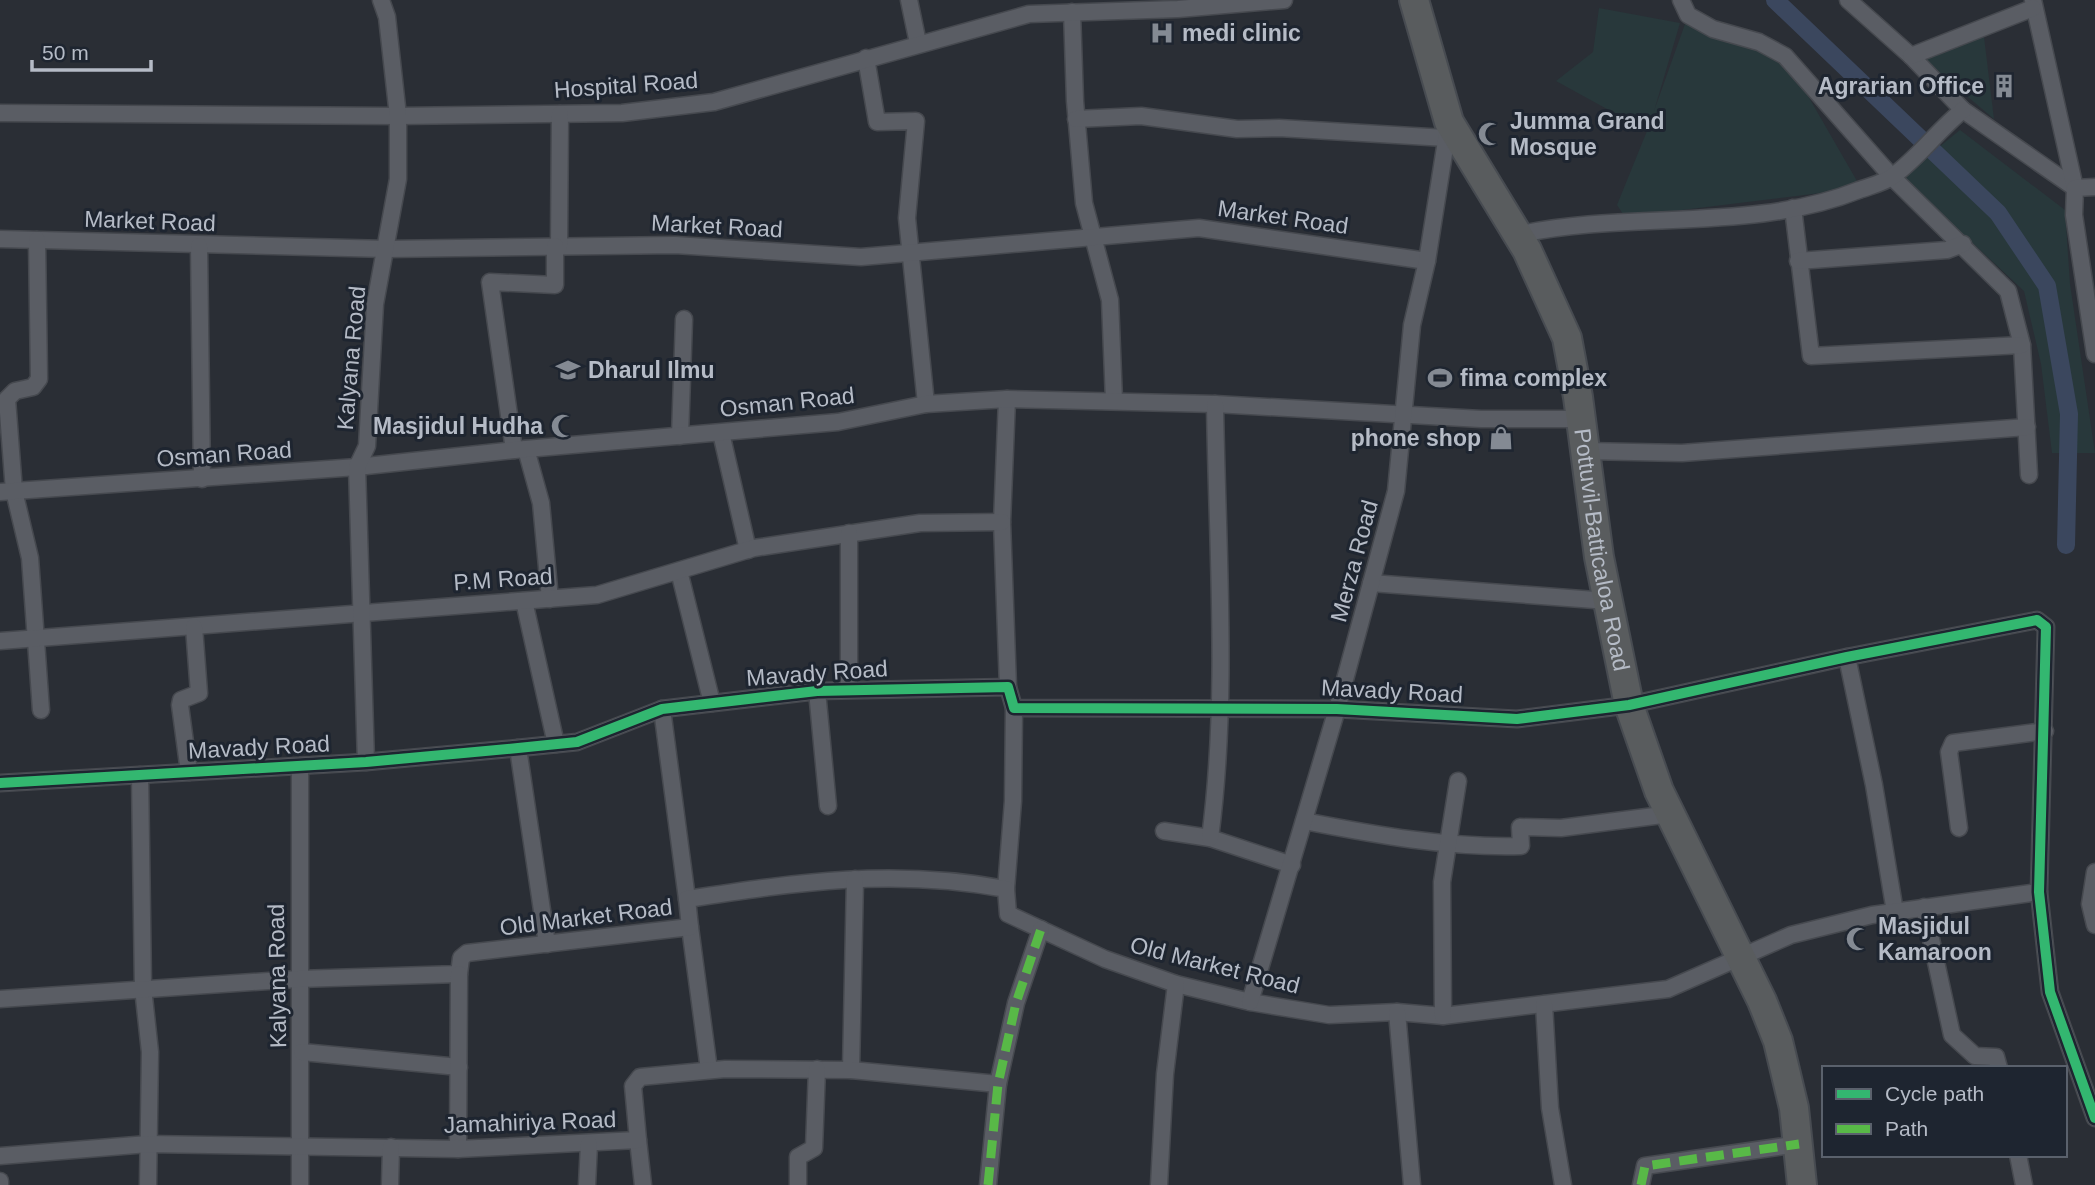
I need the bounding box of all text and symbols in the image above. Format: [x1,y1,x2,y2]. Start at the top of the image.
hospital icon: medi clinic [1148,19,1176,47]
place label: medi clinic [1182,20,1301,46]
scale bar [32,28,150,72]
text: 50 m [42,41,89,64]
street label: Hospital Road [553,67,699,103]
building icon: Agrarian Office [1990,72,2018,100]
place label: Agrarian Office [1818,73,1984,99]
place label: Jumma Grand Mosque [1510,108,1665,160]
mosque icon: Jumma Grand Mosque [1476,120,1504,148]
street label: Market Road [1216,195,1350,239]
street label: Market Road [84,206,216,236]
street label: Market Road [651,210,783,242]
street label: Kalyana Road [332,285,370,431]
school or university icon: Dharul Ilmu [554,356,582,384]
place label: Dharul Ilmu [588,357,715,383]
sports icon: fima complex [1426,364,1454,392]
place label: fima complex [1460,365,1607,391]
street label: Osman Road [718,382,856,422]
mosque icon: Masjidul Hudha [549,412,577,440]
place label: Masjidul Hudha [373,413,543,439]
shop icon: phone shop [1487,424,1515,452]
place label: phone shop [1351,425,1481,451]
street label: Pottuvil-Batticaloa Road [1569,427,1635,673]
street label: Osman Road [156,436,292,472]
street label: Merza Road [1325,497,1383,625]
street label: P.M Road [453,563,553,595]
street label: Mavady Road [745,655,889,691]
street label: Mavady Road [1320,674,1464,708]
street label: Mavady Road [187,730,331,764]
street label: Old Market Road [498,894,674,940]
street label: Kalyana Road [263,904,291,1048]
place label: Masjidul Kamaroon [1878,913,1992,965]
mosque icon: Masjidul Kamaroon [1844,925,1872,953]
street label: Old Market Road [1128,931,1302,999]
legend [1822,1066,2067,1157]
text: Cycle path [1885,1082,1984,1105]
street label: Jamahiriya Road [443,1106,617,1138]
text: Path [1885,1117,1928,1140]

